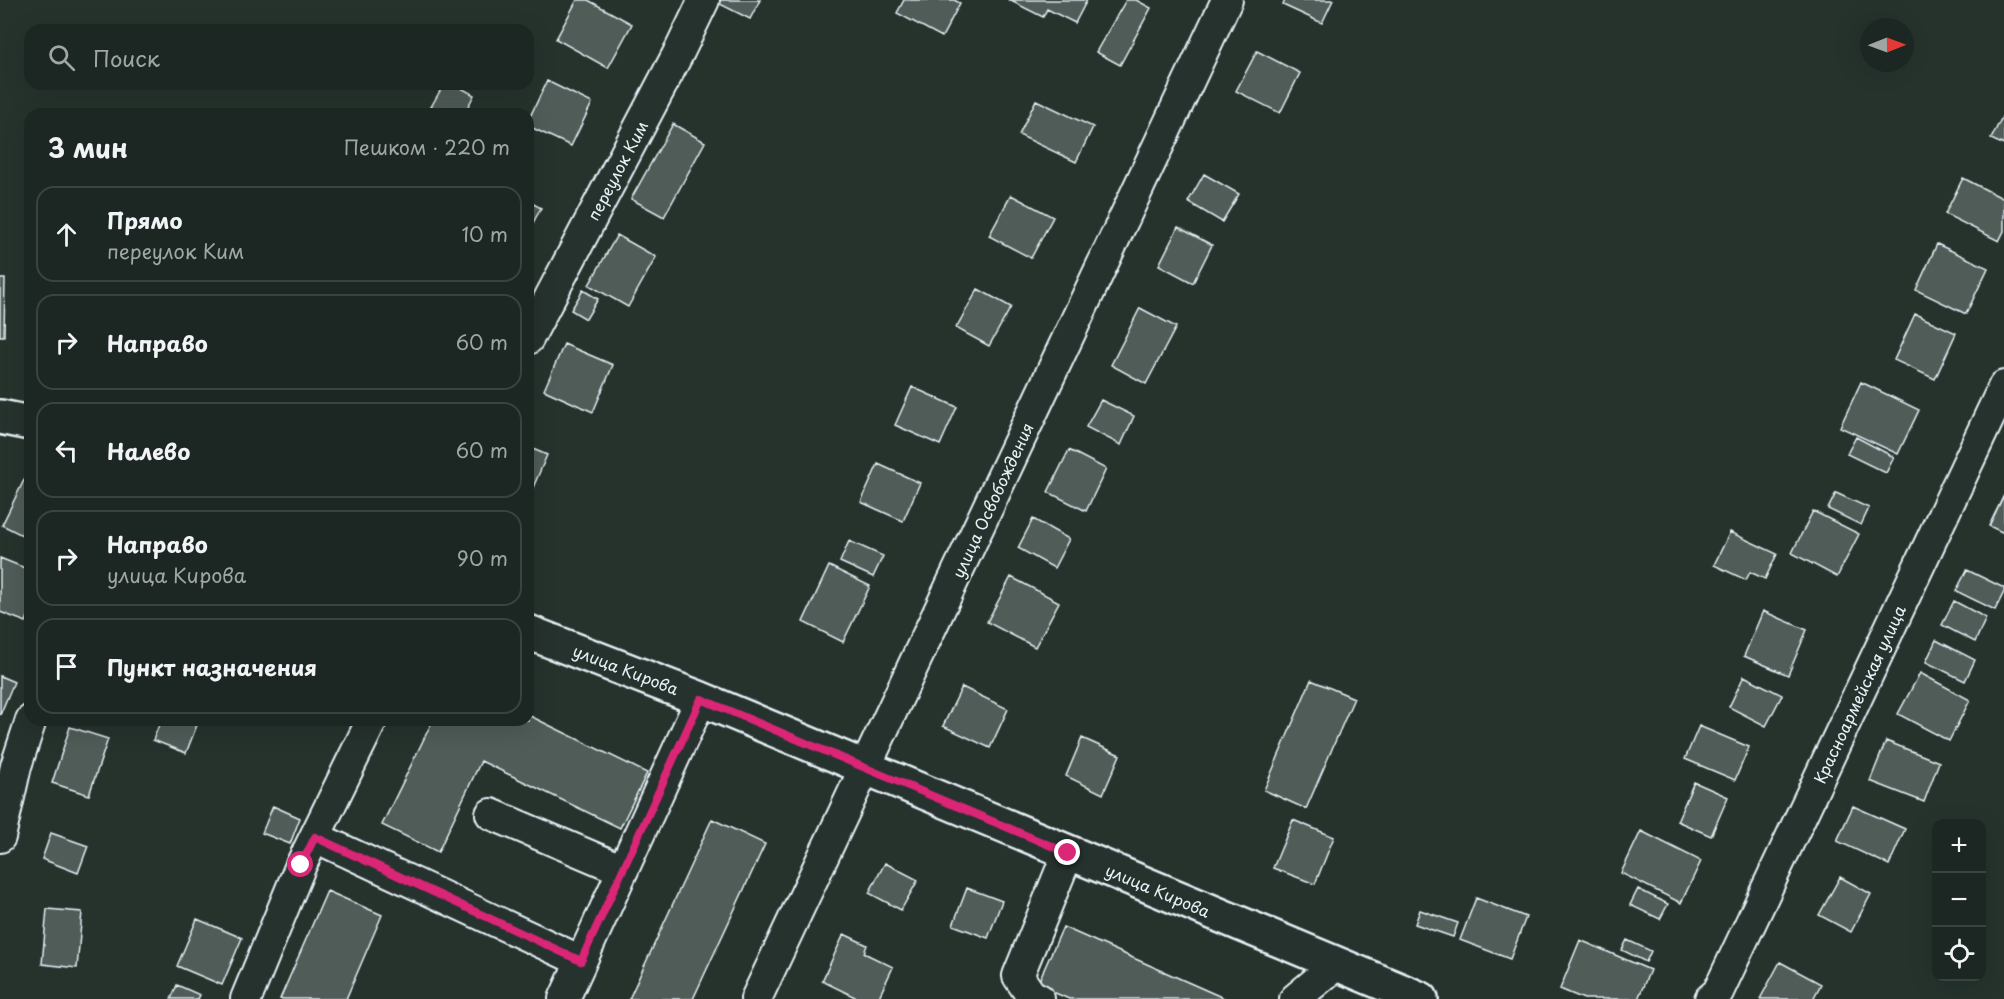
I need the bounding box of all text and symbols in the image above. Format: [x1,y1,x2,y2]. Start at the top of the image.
north arrow [1860,18,1914,72]
search box [24,24,534,90]
icon: search [45,41,78,74]
text: Поиск [93,41,160,74]
street label: переулок Ким [581,116,653,224]
text: 3 мин [48,128,128,167]
text: Пешком · 220 m [344,132,510,162]
text: Прямо [107,203,182,236]
icon: ahead [50,218,83,251]
text: 10 m [461,219,508,249]
text: переулок Ким [107,236,245,266]
icon: right [50,326,83,359]
text: Направо [107,326,208,359]
text: 60 m [456,327,508,357]
street label: улица Освобождения [945,418,1039,582]
icon: left [50,434,83,467]
text: Налево [107,434,190,467]
text: 60 m [456,435,508,465]
text: Направо [107,527,208,560]
icon: right [50,542,83,575]
text: 90 m [457,543,508,573]
text: улица Кирова [107,560,246,590]
street label: Красноармейская улица [1807,601,1911,787]
street label: улица Кирова [570,638,682,700]
icon: arrive [50,650,83,683]
text: Пункт назначения [107,650,317,683]
map controls [1932,819,1986,981]
button: + [1932,819,1986,873]
route end [1054,839,1080,865]
route start [287,851,313,877]
street label: улица Кирова [1102,857,1214,923]
button: − [1932,873,1986,927]
button: locate [1932,927,1986,981]

